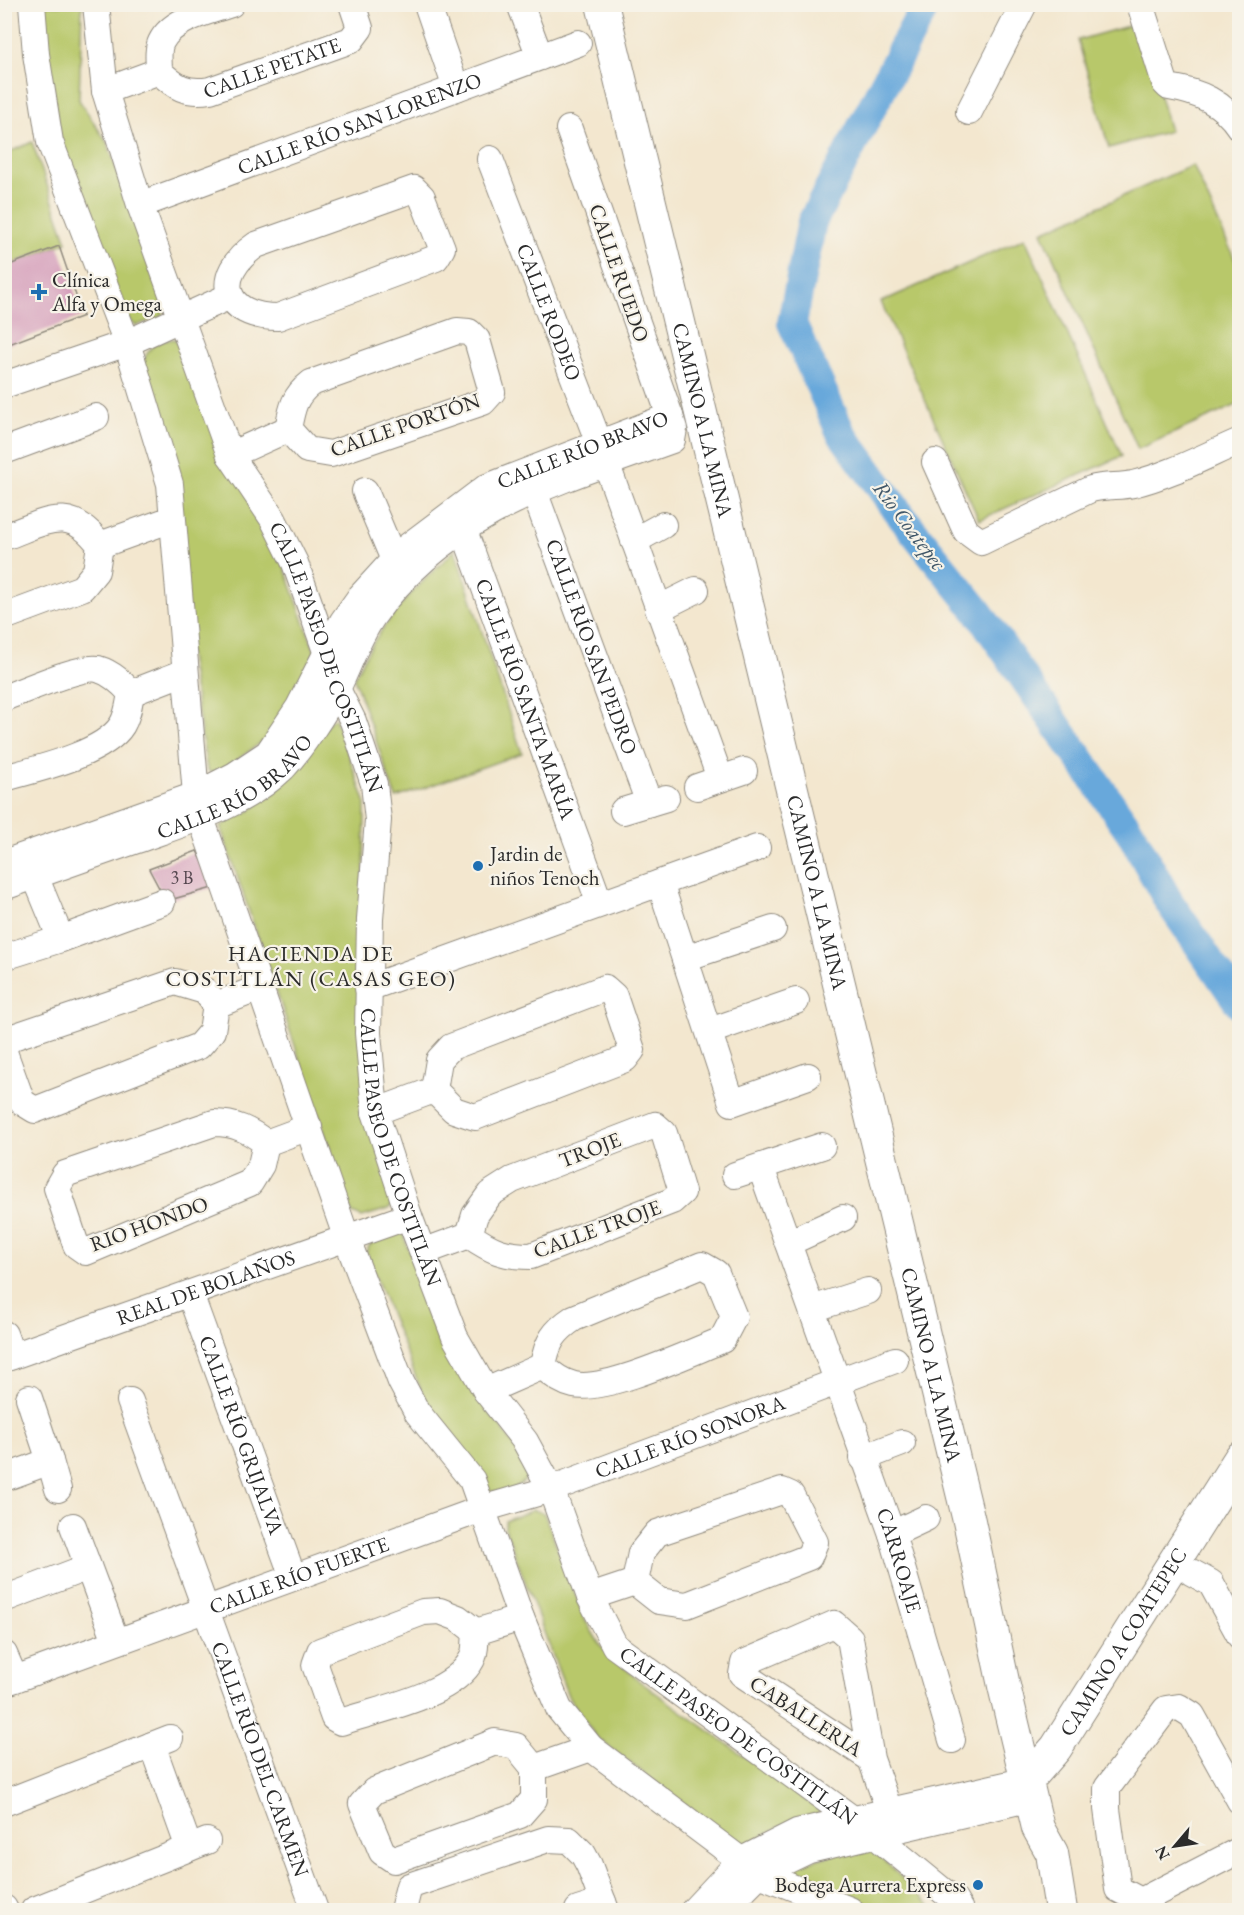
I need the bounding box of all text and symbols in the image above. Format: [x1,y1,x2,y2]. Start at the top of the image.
street label: CALLE PETATE [199,31,344,104]
street label: CALLE RÍO SAN LORENZO [234,66,485,181]
street label: CALLE RUEDO [583,200,656,345]
street label: CALLE RODEO [511,239,588,384]
place label: Clínica Alfa y Omega [51,266,162,317]
marker: Clínica Alfa y Omega [30,283,48,301]
street label: CAMINO A LA MINA [667,320,740,520]
street label: CALLE PORTÓN [326,386,484,463]
street label: CALLE RÍO BRAVO [493,404,672,495]
water label: Rio Coatepec [866,475,953,577]
street label: CALLE PASEO DE COSTITLÁN [263,517,390,796]
street label: CALLE RÍO SAN PEDRO [540,535,644,758]
street label: CALLE RÍO SANTA MARÍA [470,575,582,823]
street label: CALLE RÍO BRAVO [153,729,318,845]
street label: CAMINO A LA MINA [781,792,854,993]
place label: Jardin de niños Tenoch [488,840,600,891]
marker: Jardin de niños Tenoch [471,859,485,873]
house number: 3 B [171,866,193,889]
district label: HACIENDA DE COSTITLÁN (CASAS GEO) [165,939,457,993]
street label: CALLE PASEO DE COSTITLÁN [355,1008,448,1290]
street label: TROJE [555,1125,625,1174]
street label: RIO HONDO [86,1190,212,1257]
street label: CALLE TROJE [529,1193,665,1264]
street label: REAL DE BOLAÑOS [113,1243,298,1331]
street label: CAMINO A LA MINA [895,1265,968,1465]
street label: CALLE RÍO GRIJALVA [193,1332,290,1538]
street label: CALLE RÍO SONORA [591,1388,789,1484]
street label: CARROAJE [871,1504,928,1616]
street label: CALLE RÍO FUERTE [205,1530,393,1620]
street label: CAMINO A COATEPEC [1053,1542,1193,1741]
street label: CALLE RÍO DEL CARMEN [205,1638,316,1881]
street label: CALLE PASEO DE COSTITLÁN [614,1640,863,1831]
street label: CABALLERIA [745,1669,868,1762]
north arrow [1145,1816,1205,1876]
text: N [1150,1842,1175,1864]
place label: Bodega Aurrera Express [775,1871,966,1898]
marker: Bodega Aurrera Express [971,1878,985,1892]

